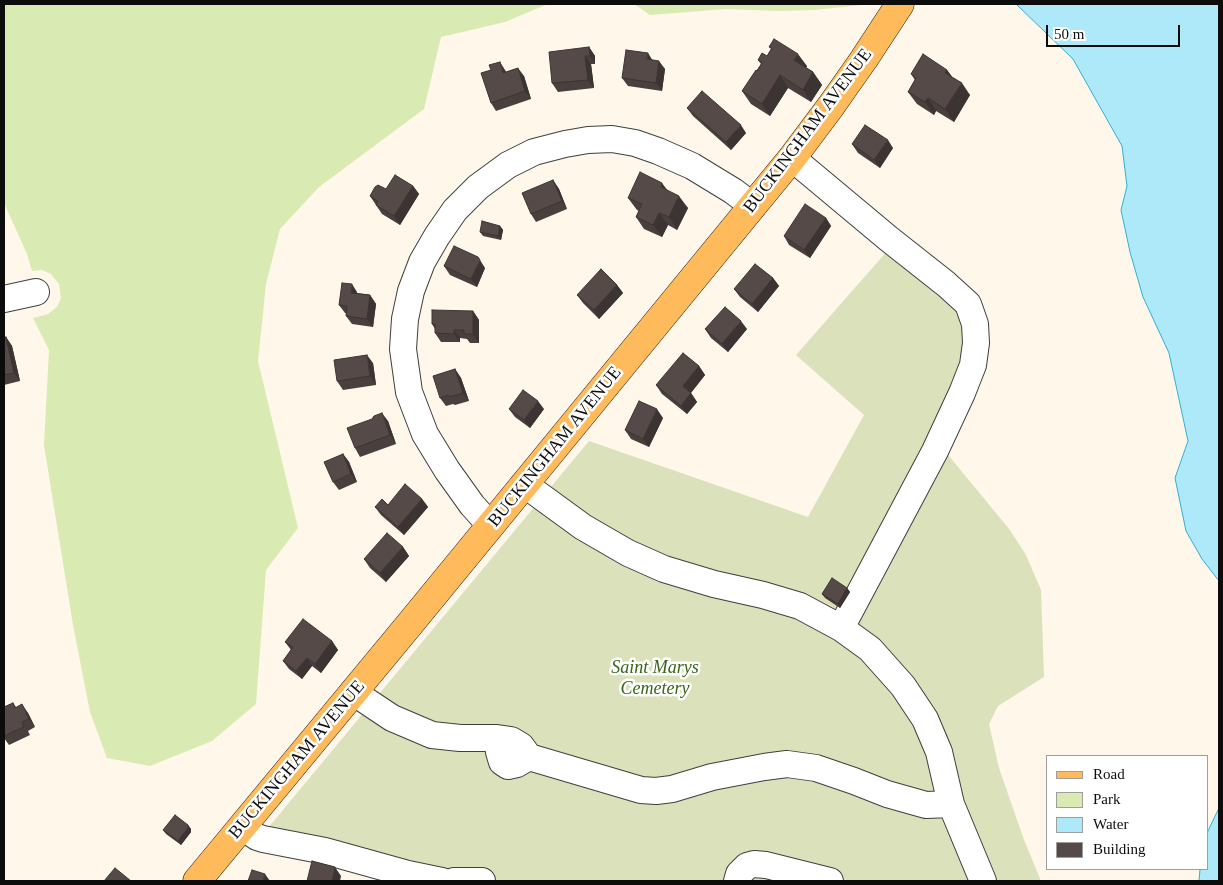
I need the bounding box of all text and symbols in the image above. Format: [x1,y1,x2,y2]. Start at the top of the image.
scale bar [1048,15,1182,47]
text: 50 m [1054,26,1084,42]
street label: BUCKINGHAM AVENUE [739,45,877,217]
street label: BUCKINGHAM AVENUE [484,362,626,532]
park label: Saint Marys Cemetery [611,657,699,700]
street label: BUCKINGHAM AVENUE [224,676,370,844]
legend [1046,755,1208,870]
text: Road [1093,766,1125,782]
text: Park [1093,791,1121,807]
text: Water [1093,816,1128,832]
text: Building [1093,841,1146,857]

